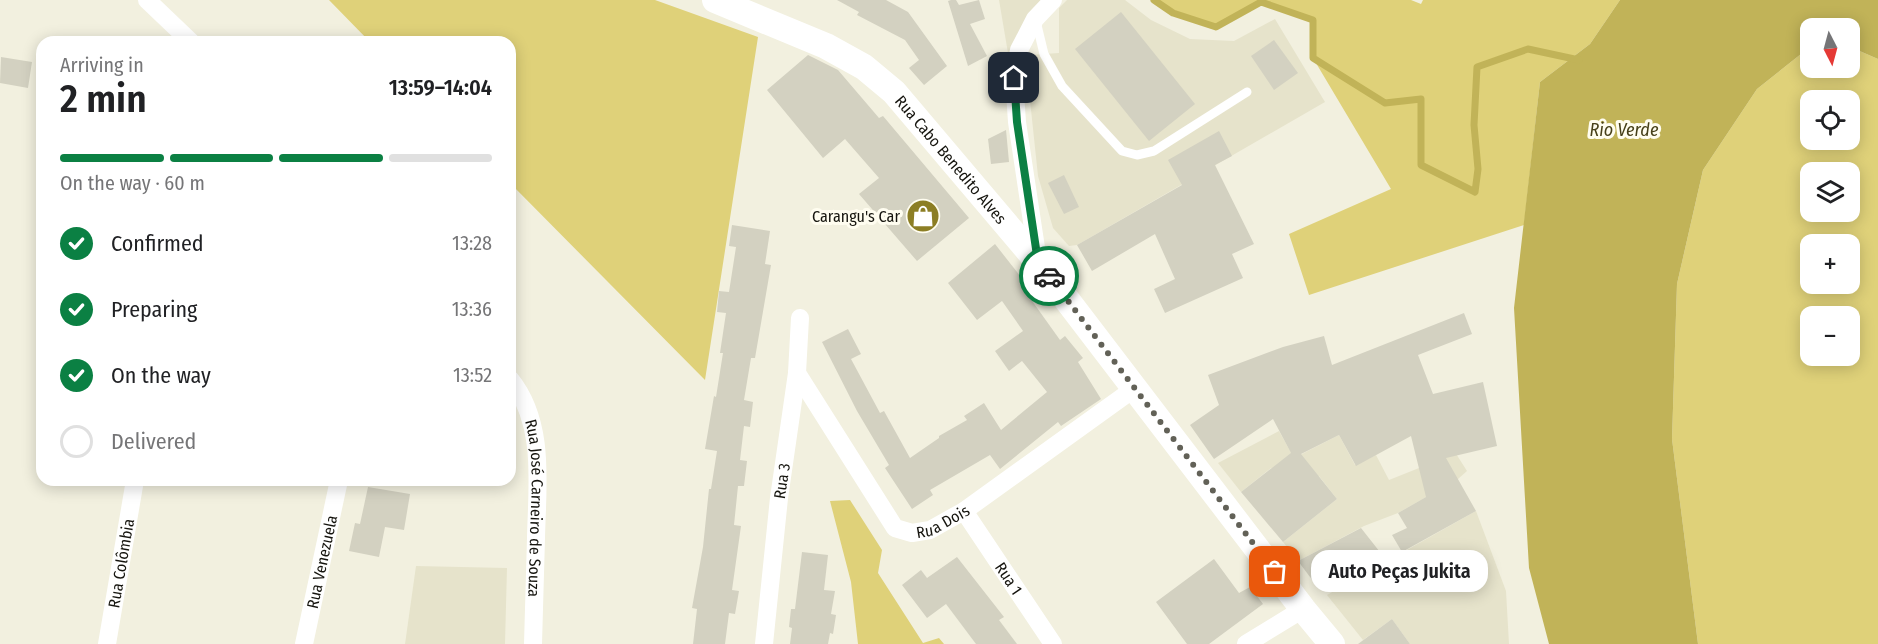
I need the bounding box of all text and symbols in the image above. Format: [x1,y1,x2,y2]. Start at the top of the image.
north arrow [1800,18,1860,78]
map controls [1800,18,1860,366]
pin [988,52,1039,103]
text: Arriving in [60,53,144,77]
icon: home [997,61,1030,94]
text: 13:59–14:04 [389,74,492,101]
text: 2 min [60,76,147,122]
button: locate [1800,90,1860,150]
street label: Rua Cabo Benedito Alves [891,92,1011,228]
water label: Rio Verde [1590,119,1659,141]
button: layers [1800,162,1860,222]
text: On the way · 60 m [60,171,205,195]
shop icon: Carangu's Car [905,198,941,234]
place label: Carangu's Car [812,207,900,226]
icon: check [60,227,93,260]
text: Confirmed [111,230,204,257]
text: 13:28 [452,231,492,255]
button: + [1800,234,1860,294]
courier [1019,246,1079,306]
icon: car [1033,260,1066,293]
icon: check [60,293,93,326]
text: Preparing [111,296,197,323]
text: 13:36 [452,297,492,321]
button: − [1800,306,1860,366]
icon: check [60,359,93,392]
text: On the way [111,362,211,389]
text: 13:52 [453,363,492,387]
street label: Rua José Carneiro de Souza [521,417,547,598]
text: Delivered [111,428,196,455]
street label: Rua 3 [770,462,794,500]
street label: Rua Dois [915,501,974,542]
street label: Rua Venezuela [303,513,341,610]
street label: Rua Colômbia [104,517,138,609]
pin [1249,546,1300,597]
callout: Auto Peças Jukita [1311,551,1488,593]
icon: bag [1258,555,1291,588]
street label: Rua 1 [991,559,1026,598]
text: Auto Peças Jukita [1328,559,1471,583]

